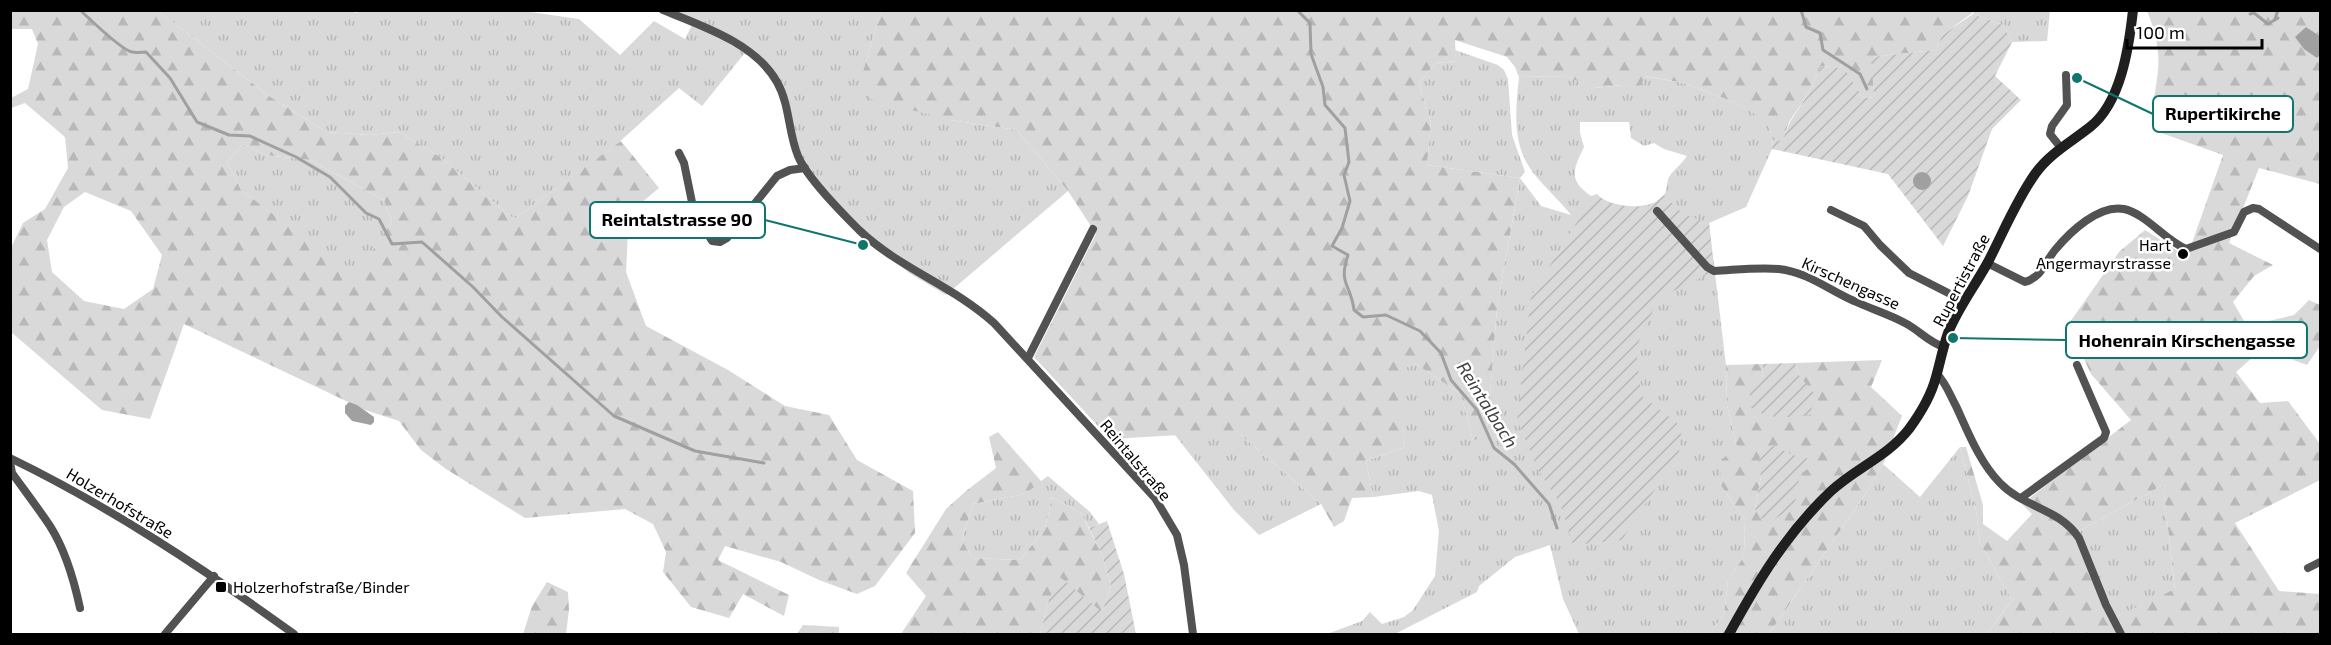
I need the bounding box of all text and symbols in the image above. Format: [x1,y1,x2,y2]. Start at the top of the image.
scale bar [2127,12,2262,50]
text: 100 m [2136,21,2185,43]
callout: Rupertikirche [2153,96,2293,132]
text: Rupertikirche [2165,102,2281,124]
callout: Reintalstrasse 90 [590,202,765,238]
text: Reintalstrasse 90 [602,208,753,230]
street label: Rupertistraße [1928,230,1993,329]
place label: Hart Angermayrstrasse [2036,235,2171,272]
marker: Hart Angermayrstrasse [2176,247,2190,261]
street label: Kirschengasse [1799,252,1903,313]
callout: Hohenrain Kirschengasse [2066,322,2307,358]
text: Hohenrain Kirschengasse [2079,329,2295,351]
water label: Reintalbach [1453,357,1523,452]
street label: Reintalstraße [1097,415,1176,504]
street label: Holzerhofstraße [64,463,177,542]
place label: Holzerhofstraße/Binder [233,577,410,596]
marker: Holzerhofstraße/Binder [214,580,228,594]

